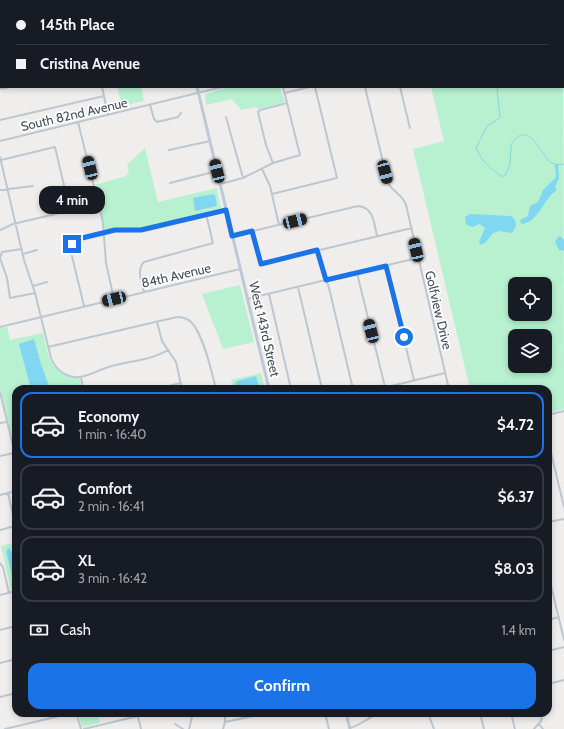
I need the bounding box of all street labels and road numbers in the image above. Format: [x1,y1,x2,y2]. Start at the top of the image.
street label: South 82nd Avenue [19,94,129,134]
street label: 84th Avenue [140,259,213,291]
street label: Golfview Drive [422,269,456,351]
street label: West 143rd Street [246,280,284,379]

